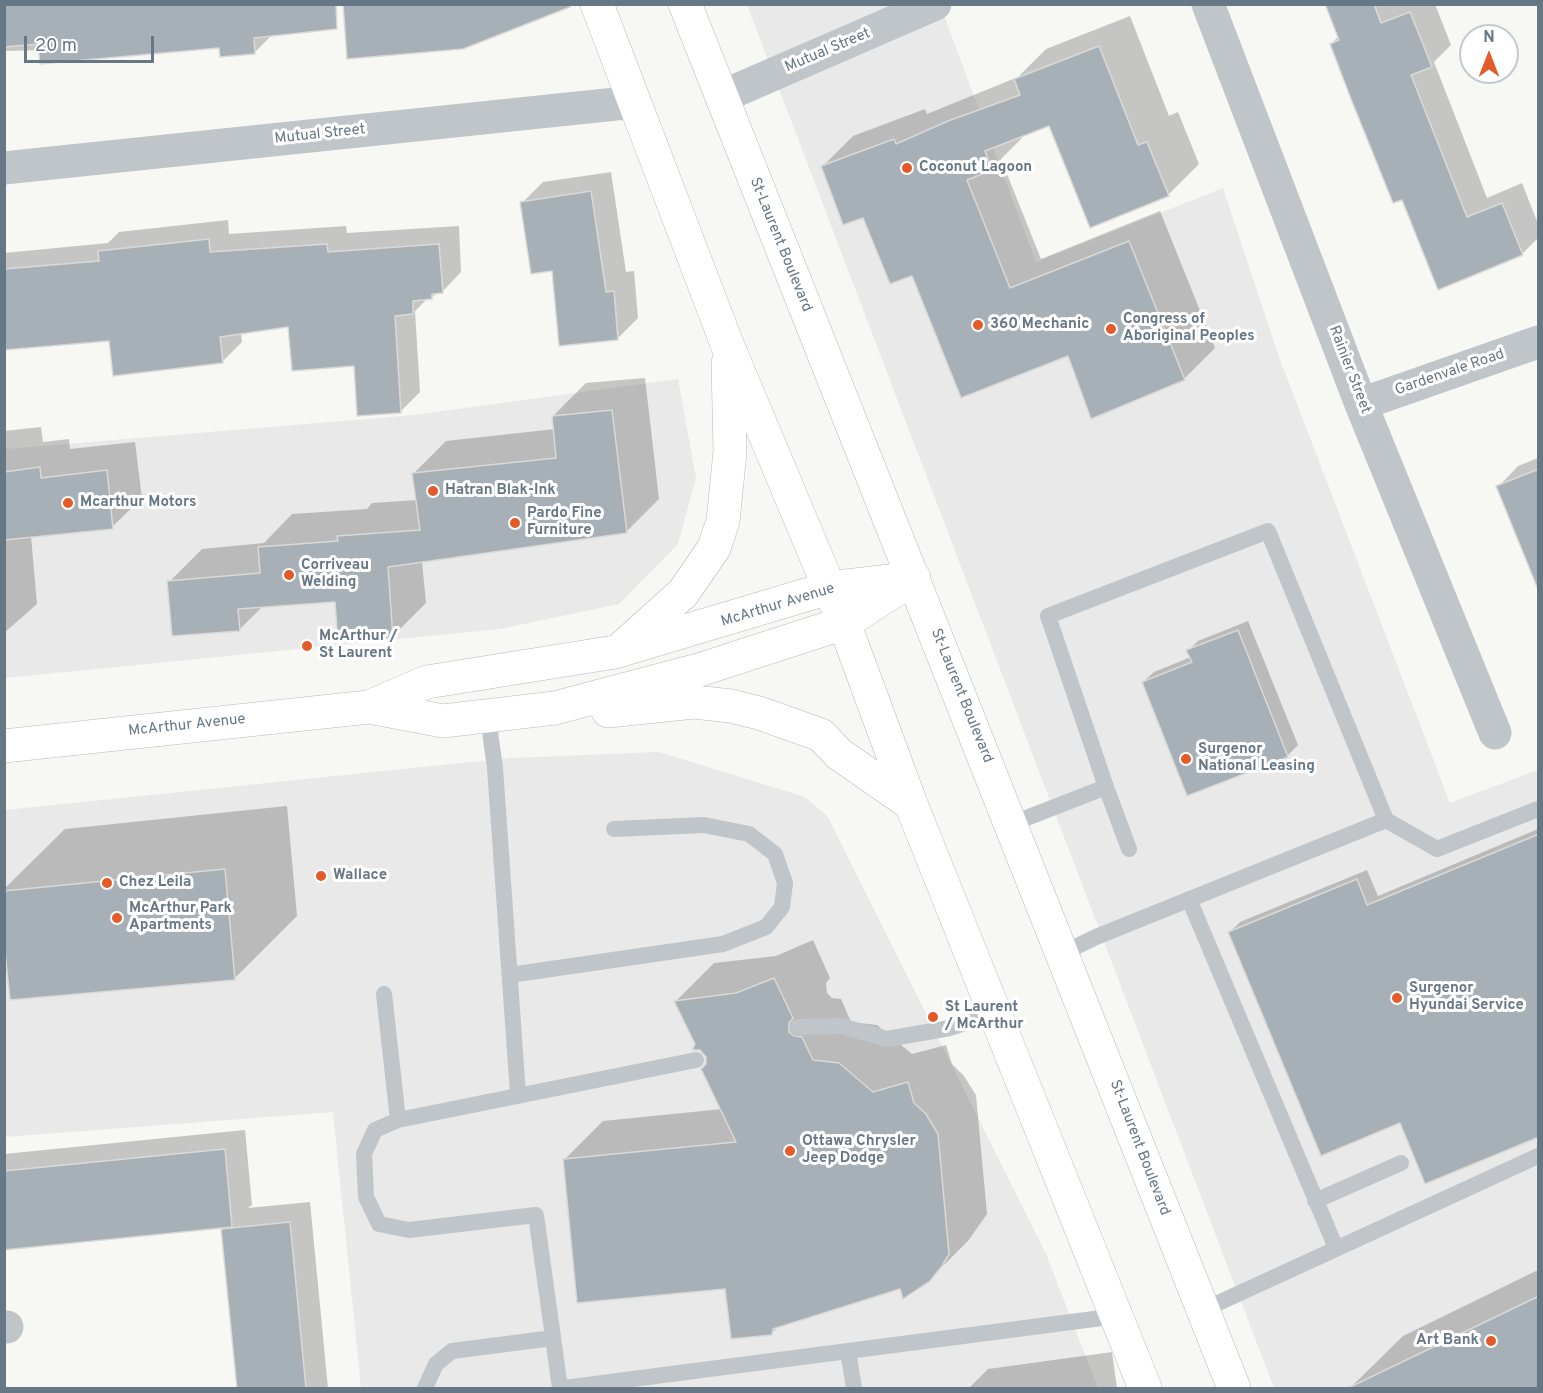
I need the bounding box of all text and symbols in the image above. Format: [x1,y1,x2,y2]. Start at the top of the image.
scale bar [27,24,158,62]
north arrow [1459,24,1519,84]
street label: Mutual Street [783,25,873,77]
text: N [1483,28,1495,48]
text: 20 m [35,35,77,58]
street label: Mutual Street [274,121,366,149]
place label: Coconut Lagoon [919,159,1032,177]
marker: Coconut Lagoon [900,161,914,175]
street label: St-Laurent Boulevard [745,175,815,315]
place label: Congress of Aboriginal Peoples [1123,311,1255,346]
place label: 360 Mechanic [990,316,1089,334]
marker: 360 Mechanic [971,318,985,332]
marker: Congress of Aboriginal Peoples [1104,322,1118,336]
street label: Rainier Street [1324,324,1374,416]
street label: Gardenvale Road [1393,346,1507,400]
place label: Hatran Blak-Ink [445,482,556,500]
marker: Hatran Blak-Ink [426,484,440,498]
place label: Mcarthur Motors [80,494,196,512]
marker: Mcarthur Motors [61,496,75,510]
place label: Pardo Fine Furniture [527,505,602,540]
marker: Pardo Fine Furniture [508,516,522,530]
place label: Corriveau Welding [301,557,369,592]
marker: Corriveau Welding [282,568,296,582]
street label: McArthur Avenue [719,580,837,632]
street label: St-Laurent Boulevard [926,626,996,766]
place label: McArthur / St Laurent [319,628,398,663]
marker: McArthur / St Laurent [300,639,314,653]
street label: McArthur Avenue [128,711,246,741]
place label: Surgenor National Leasing [1198,741,1315,776]
marker: Surgenor National Leasing [1179,752,1193,766]
place label: Wallace [333,867,387,885]
marker: Wallace [314,869,328,883]
place label: Chez Leila [119,874,191,892]
marker: Chez Leila [100,876,114,890]
place label: McArthur Park Apartments [129,900,232,935]
marker: McArthur Park Apartments [110,911,124,925]
place label: Surgenor Hyundai Service [1409,980,1524,1015]
marker: Surgenor Hyundai Service [1390,991,1404,1005]
place label: St Laurent / McArthur [945,999,1024,1034]
marker: St Laurent / McArthur [926,1010,940,1024]
street label: St-Laurent Boulevard [1105,1078,1173,1218]
place label: Ottawa Chrysler Jeep Dodge [802,1133,916,1168]
marker: Ottawa Chrysler Jeep Dodge [783,1144,797,1158]
place label: Art Bank [1416,1332,1479,1350]
marker: Art Bank [1484,1334,1498,1348]

